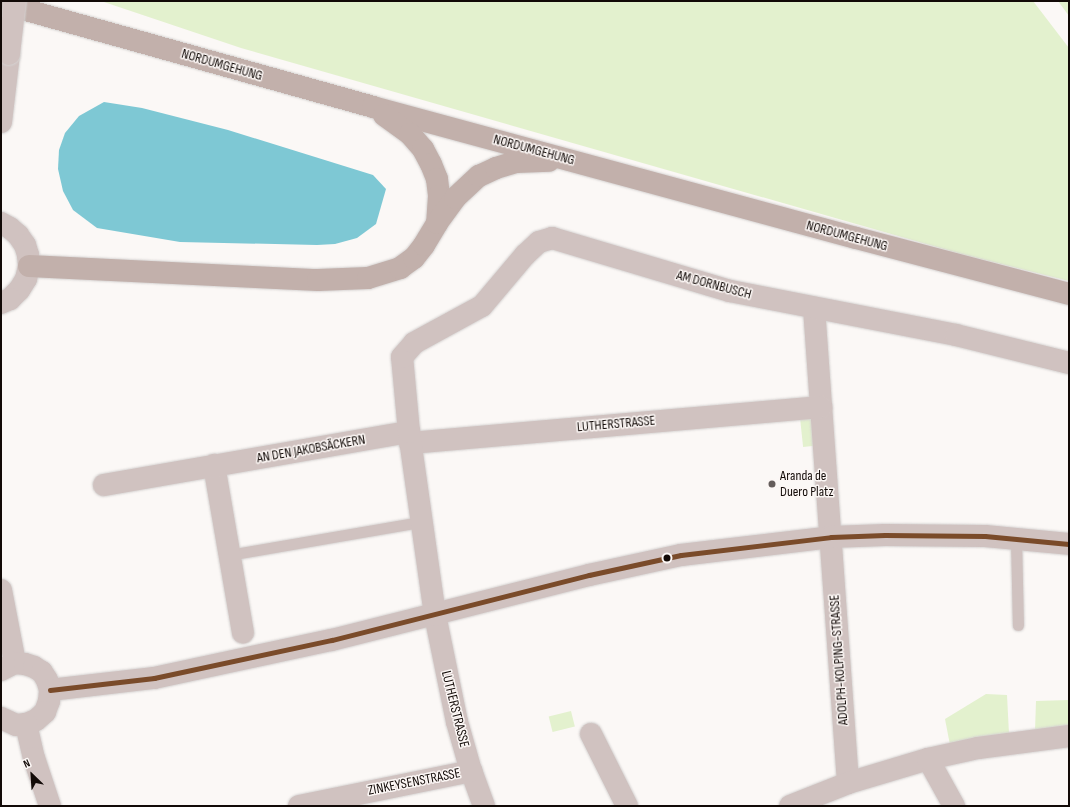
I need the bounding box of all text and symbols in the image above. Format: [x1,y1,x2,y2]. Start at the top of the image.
street label: NORDUMGEHUNG [179,45,265,85]
street label: NORDUMGEHUNG [491,131,577,169]
street label: NORDUMGEHUNG [804,217,890,255]
street label: AM DORNBUSCH [675,267,753,303]
street label: LUTHERSTRASSE [576,412,656,436]
street label: AN DEN JAKOBSÄCKERN [255,431,367,467]
place label: Aranda de Duero Platz [780,468,833,500]
marker: Aranda de Duero Platz [767,479,777,489]
unlabelled marker [662,553,672,563]
street label: ADOLPH-KOLPING-STRASSE [826,594,852,726]
street label: LUTHERSTRASSE [437,669,473,749]
north arrow [12,755,52,795]
text: N [21,757,32,771]
street label: ZINKEYSENSTRASSE [366,765,462,799]

